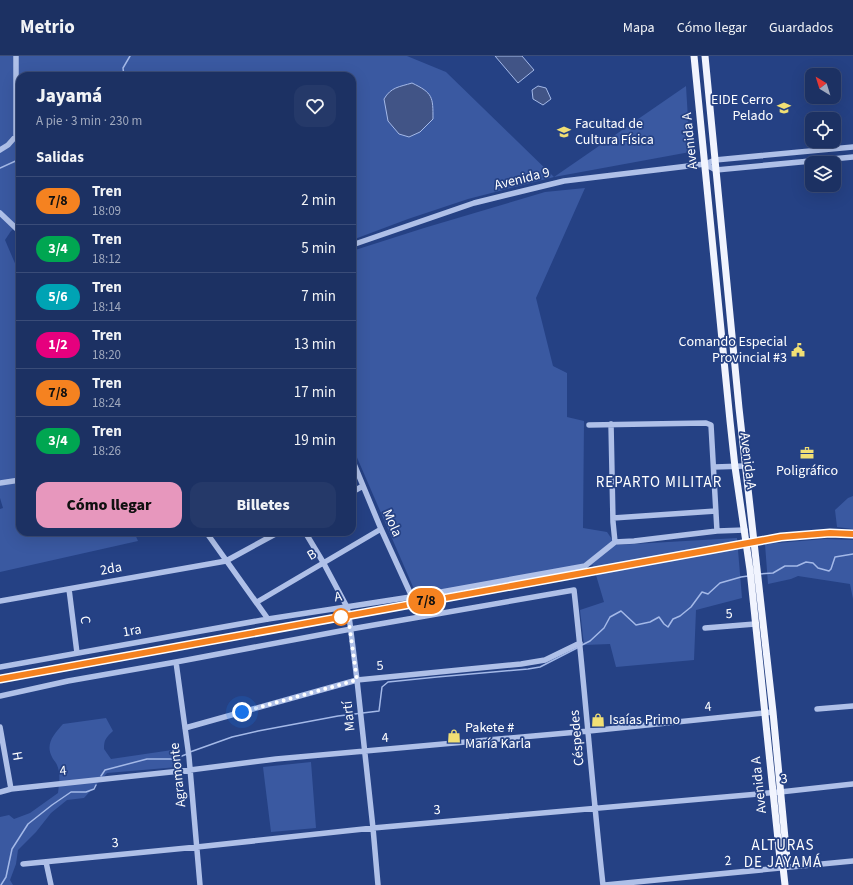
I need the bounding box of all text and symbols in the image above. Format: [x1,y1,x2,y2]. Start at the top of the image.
text: Metrio [20,14,75,41]
text: Mapa [623,18,655,38]
text: Cómo llegar [677,18,747,38]
text: Guardados [769,18,833,38]
north arrow [805,68,841,104]
map controls [805,68,841,192]
text: Jayamá [36,83,102,110]
button: heart [294,85,336,127]
place label: EIDE Cerro Pelado [711,90,773,126]
school or university icon: EIDE Cerro Pelado [776,100,792,116]
street label: Avenida A [677,111,703,171]
text: A pie · 3 min · 230 m [36,112,142,130]
button: locate [805,112,841,148]
place label: Facultad de Cultura Física [575,114,654,150]
school or university icon: Facultad de Cultura Física [556,124,572,140]
text: Salidas [36,147,84,168]
button: layers [805,156,841,192]
street label: Avenida 9 [492,162,552,196]
text: Tren [92,181,122,202]
text: 2 min [301,190,336,211]
text: 7/8 [48,191,68,211]
text: 18:09 [92,202,121,220]
text: Tren [92,229,122,250]
text: 5 min [301,238,336,259]
text: 3/4 [48,239,68,259]
text: 18:12 [92,250,121,268]
text: Tren [92,277,122,298]
text: 7 min [301,286,336,307]
text: 5/6 [48,287,68,307]
text: 18:14 [92,298,121,316]
text: Tren [92,325,122,346]
place label: Comando Especial Provincial #3 [679,332,787,368]
text: 13 min [294,334,336,355]
text: 1/2 [48,335,68,355]
public building icon: Comando Especial Provincial #3 [790,342,806,358]
text: 18:20 [92,346,121,364]
text: Tren [92,373,122,394]
text: 17 min [294,382,336,403]
text: 7/8 [48,383,68,403]
text: 18:24 [92,394,121,412]
text: Tren [92,421,122,442]
text: 19 min [294,430,336,451]
text: 3/4 [48,431,68,451]
street label: Avenida A [735,431,761,491]
text: 18:26 [92,442,121,460]
office icon: Poligráfico [799,445,815,461]
place label: Poligráfico [776,461,838,481]
district label: REPARTO MILITAR [596,472,722,493]
button: Cómo llegar [36,482,182,528]
button: Billetes [190,482,336,528]
street label: Mola [377,506,407,540]
street label: B [303,544,321,566]
street label: 2da [99,557,123,581]
street label: A [333,586,344,607]
line badge: 7/8 [403,588,449,614]
text: 7/8 [416,591,436,611]
street label: 5 [725,604,733,624]
unlabelled marker [332,608,350,626]
street label: C [75,615,95,625]
street label: 1ra [121,620,143,642]
street label: 5 [375,656,385,676]
street label: 4 [703,697,713,717]
street label: Martí [337,699,361,732]
your location [232,702,252,722]
street label: Céspedes [565,709,589,767]
place label: Isaías Primo [609,710,680,730]
shop icon: Isaías Primo [590,712,606,728]
place label: Pakete # María Karla [465,718,531,754]
street label: 4 [381,728,389,748]
shop icon: Pakete # María Karla [446,728,462,744]
street label: Agramonte [165,742,191,808]
street label: H [6,750,28,762]
street label: Avenida A [746,755,772,815]
street label: 4 [58,761,68,781]
street label: 3 [780,769,788,789]
street label: 3 [433,800,441,820]
street label: 3 [111,833,119,853]
district label: ALTURAS DE JAYAMÁ [744,835,822,873]
street label: 2 [723,851,733,871]

